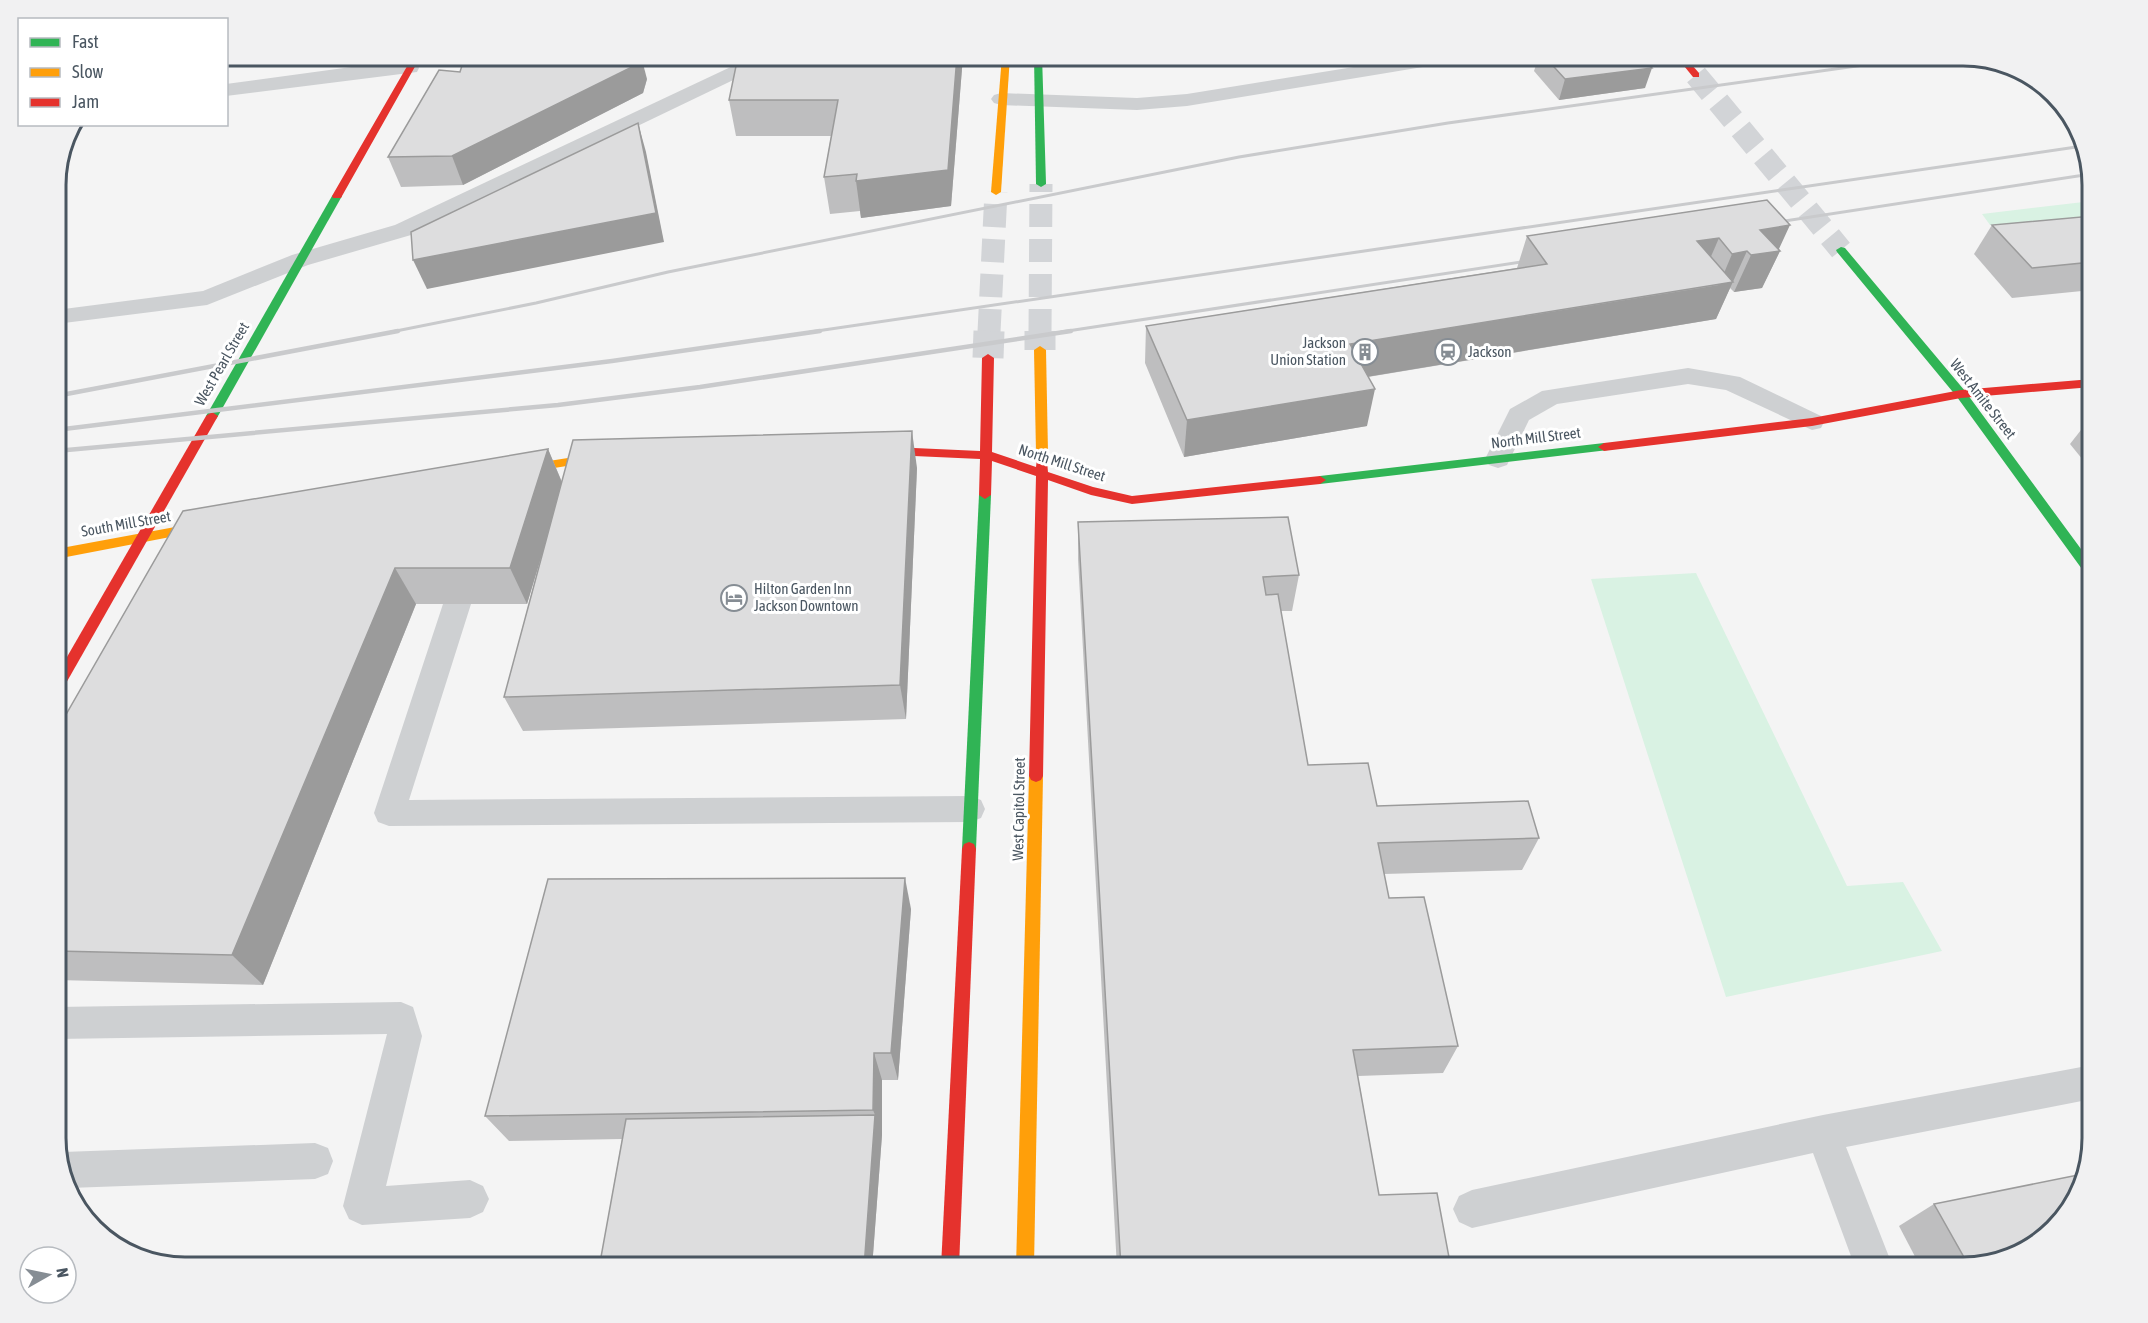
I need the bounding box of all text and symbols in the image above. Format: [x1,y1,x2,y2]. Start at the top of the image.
legend [18,18,228,126]
text: Fast [72,31,99,52]
text: Slow [72,61,103,82]
text: Jam [72,91,99,112]
street label: West Pearl Street [191,319,252,408]
place label: Jackson Union Station [1270,334,1346,368]
building icon: Jackson Union Station [1350,337,1380,367]
station icon: Jackson [1433,337,1463,367]
place label: Jackson [1468,343,1512,360]
street label: West Amite Street [1947,355,2020,442]
street label: North Mill Street [1490,424,1582,451]
street label: North Mill Street [1017,440,1108,485]
street label: South Mill Street [80,507,172,540]
place label: Hilton Garden Inn Jackson Downtown [754,580,858,614]
hotel icon: Hilton Garden Inn Jackson Downtown [719,583,749,613]
street label: West Capitol Street [1009,757,1028,861]
north arrow [18,1245,78,1305]
text: N [53,1267,72,1279]

